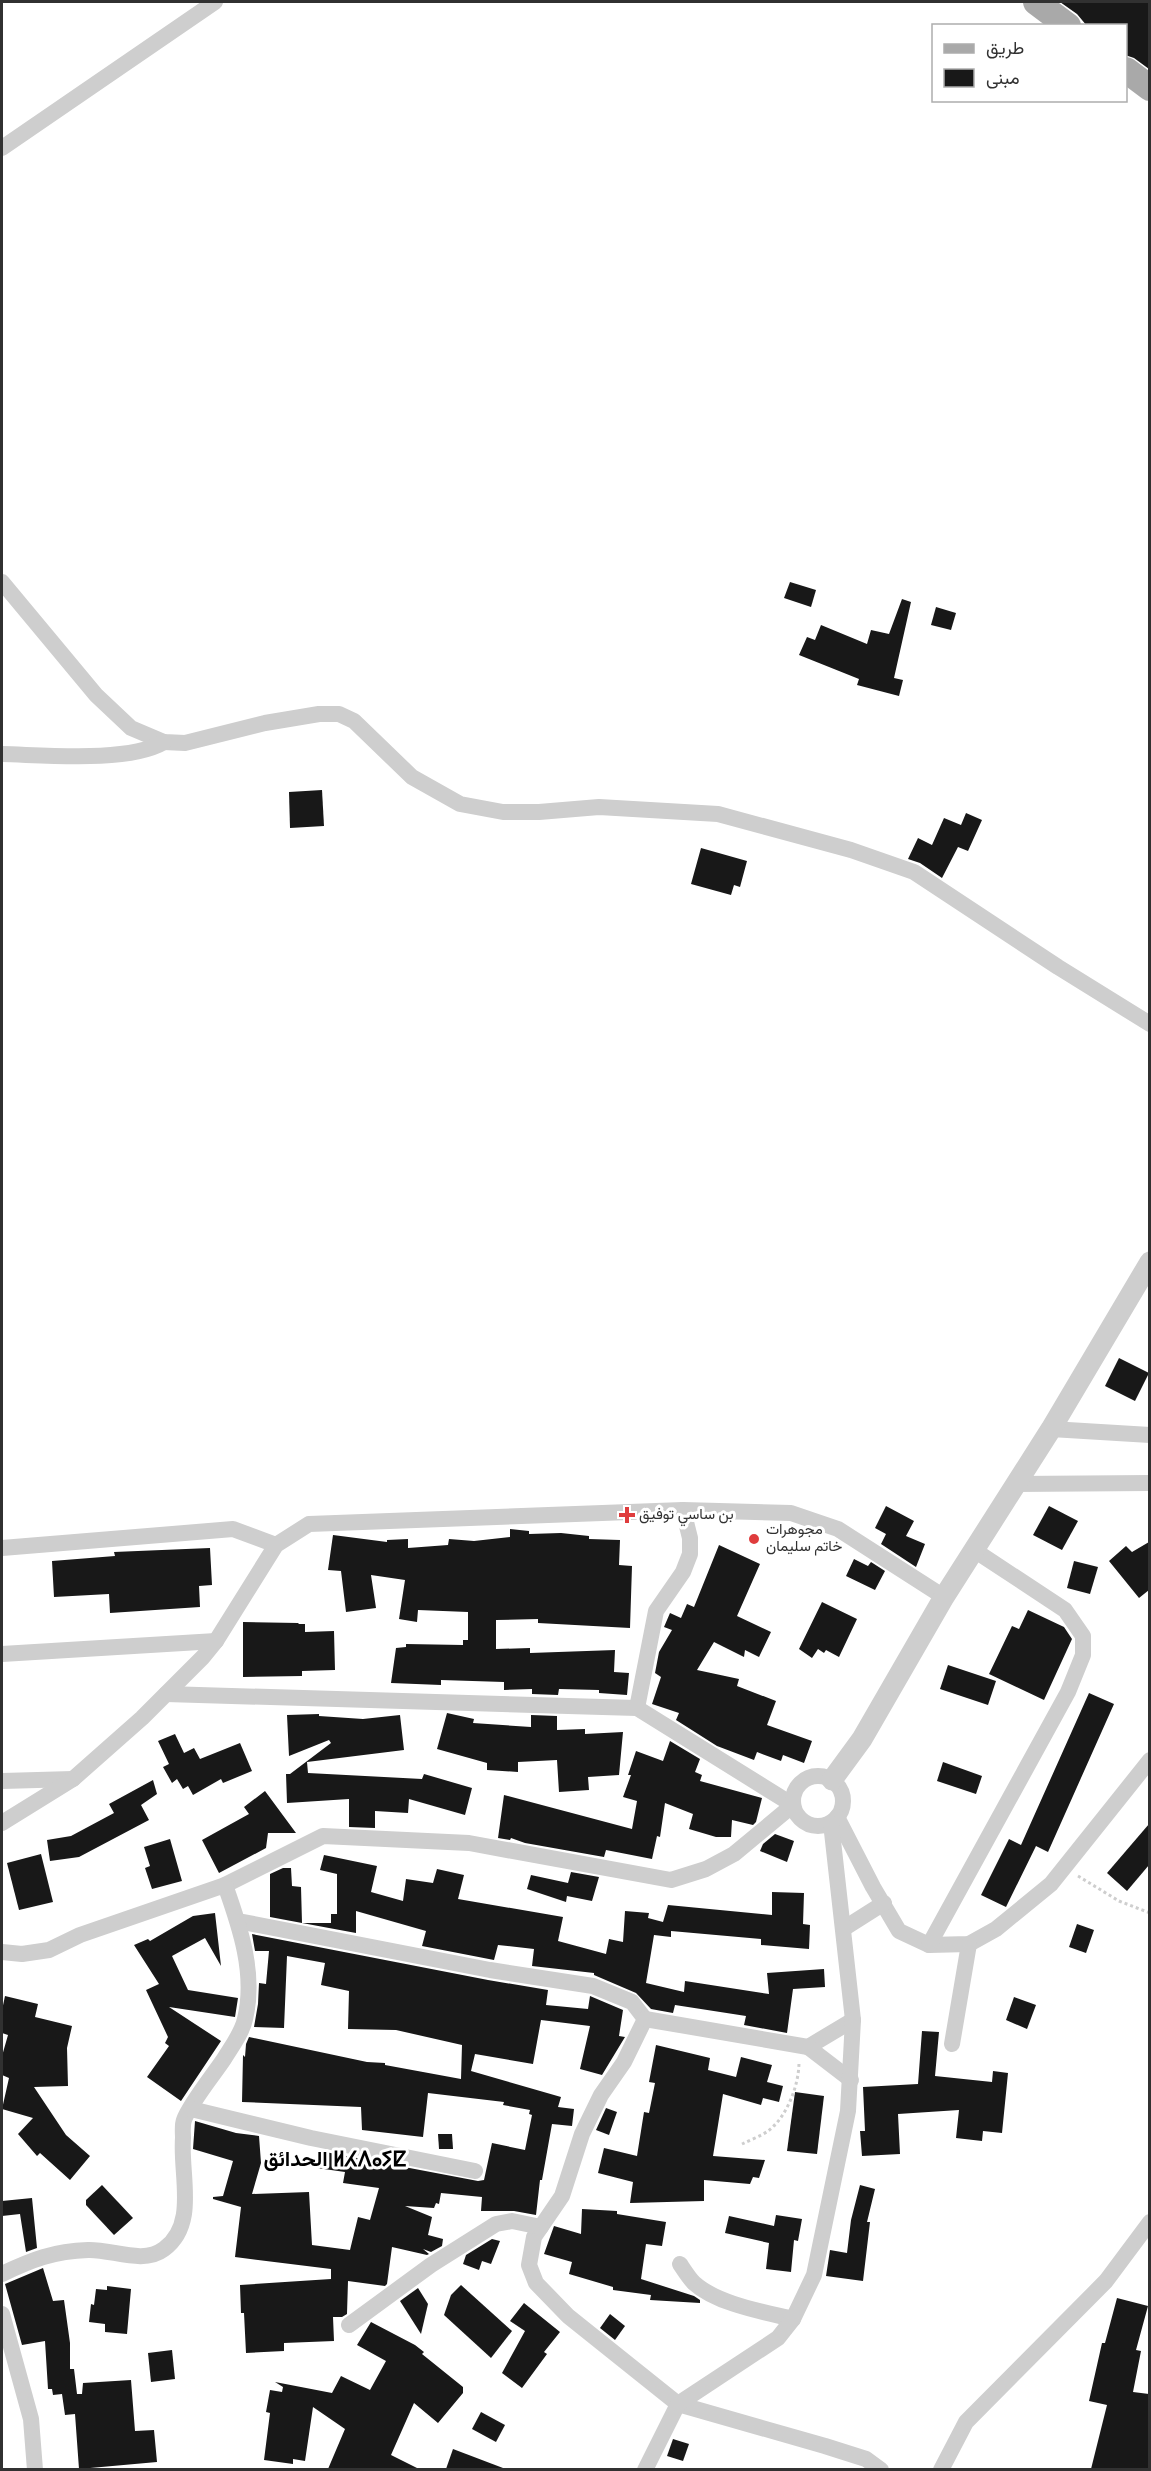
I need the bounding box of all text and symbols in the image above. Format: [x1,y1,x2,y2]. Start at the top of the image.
legend [932,24,1127,102]
text: طريق [986,38,1024,61]
text: مبنى [986,68,1020,91]
place label: بن ساسي توفيق [639,1506,734,1527]
marker: بن ساسي توفيق [620,1508,634,1522]
place label: مجوهرات خاتم سليمان [766,1521,842,1557]
marker: مجوهرات خاتم سليمان [747,1532,761,1546]
district label: الحدائق ⵍⵃⴷⴰⵢⵇ [263,2147,407,2174]

